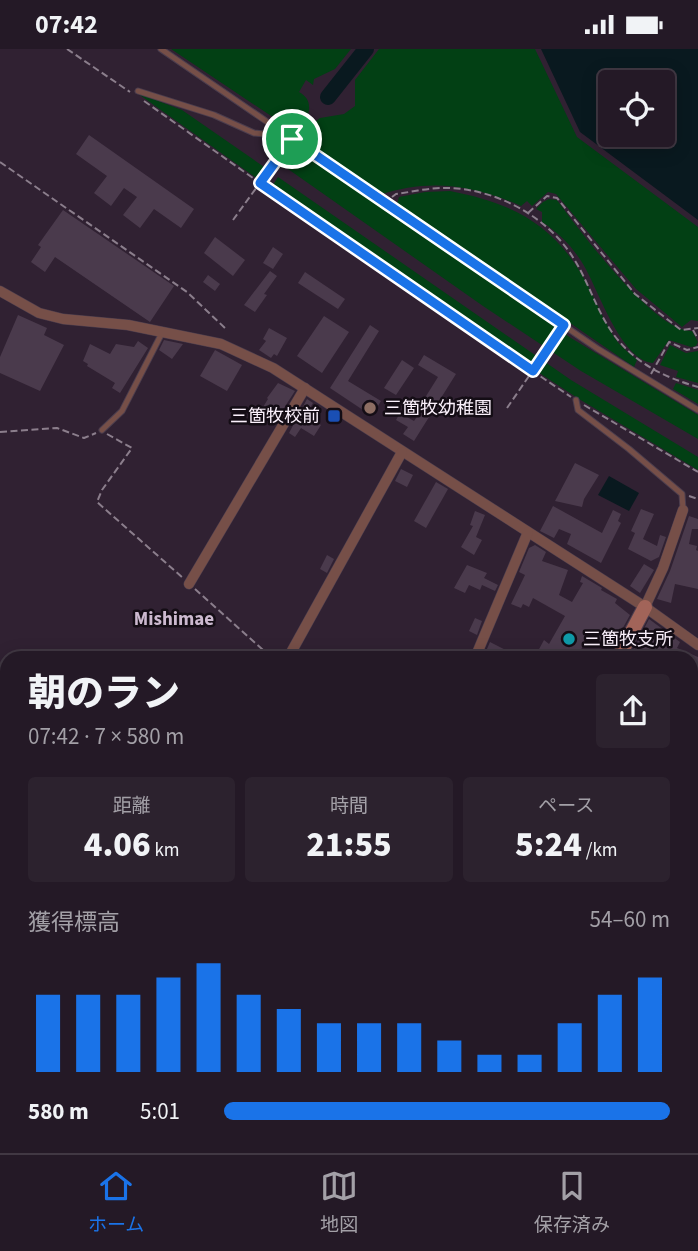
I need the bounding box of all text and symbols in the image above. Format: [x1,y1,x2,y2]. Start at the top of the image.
text: 07:42 [35,6,98,43]
map controls [598,70,675,147]
button: locate [598,70,675,147]
pin [262,109,322,169]
icon: arrive [273,120,311,158]
place label: 三箇牧幼稚園 [384,396,492,421]
marker: 三箇牧幼稚園 [362,400,378,416]
place label: 三箇牧校前 [230,404,320,429]
marker: 三箇牧校前 [326,408,342,424]
district label: Mishimae [134,606,214,633]
place label: 三箇牧支所 [583,627,673,652]
marker: 三箇牧支所 [561,631,577,647]
text: 朝のラン [28,667,180,721]
button: share [596,674,670,748]
text: 07:42 · 7 × 580 m [28,720,184,753]
text: 距離 [113,793,151,820]
text: 時間 [330,793,368,820]
text: ペース [538,793,594,820]
text: 4.06 [84,820,151,870]
text: 21:55 [306,820,392,870]
text: 5:24 [515,820,582,870]
text: km [151,837,180,864]
text: /km [582,837,618,864]
text: 54–60 m [590,903,670,936]
text: 獲得標高 [28,906,120,939]
text: 580 m [28,1095,89,1128]
text: 5:01 [140,1095,180,1128]
tab: ホーム [88,1167,144,1239]
tab: 地図 [320,1167,358,1239]
tab: 保存済み [534,1167,610,1239]

